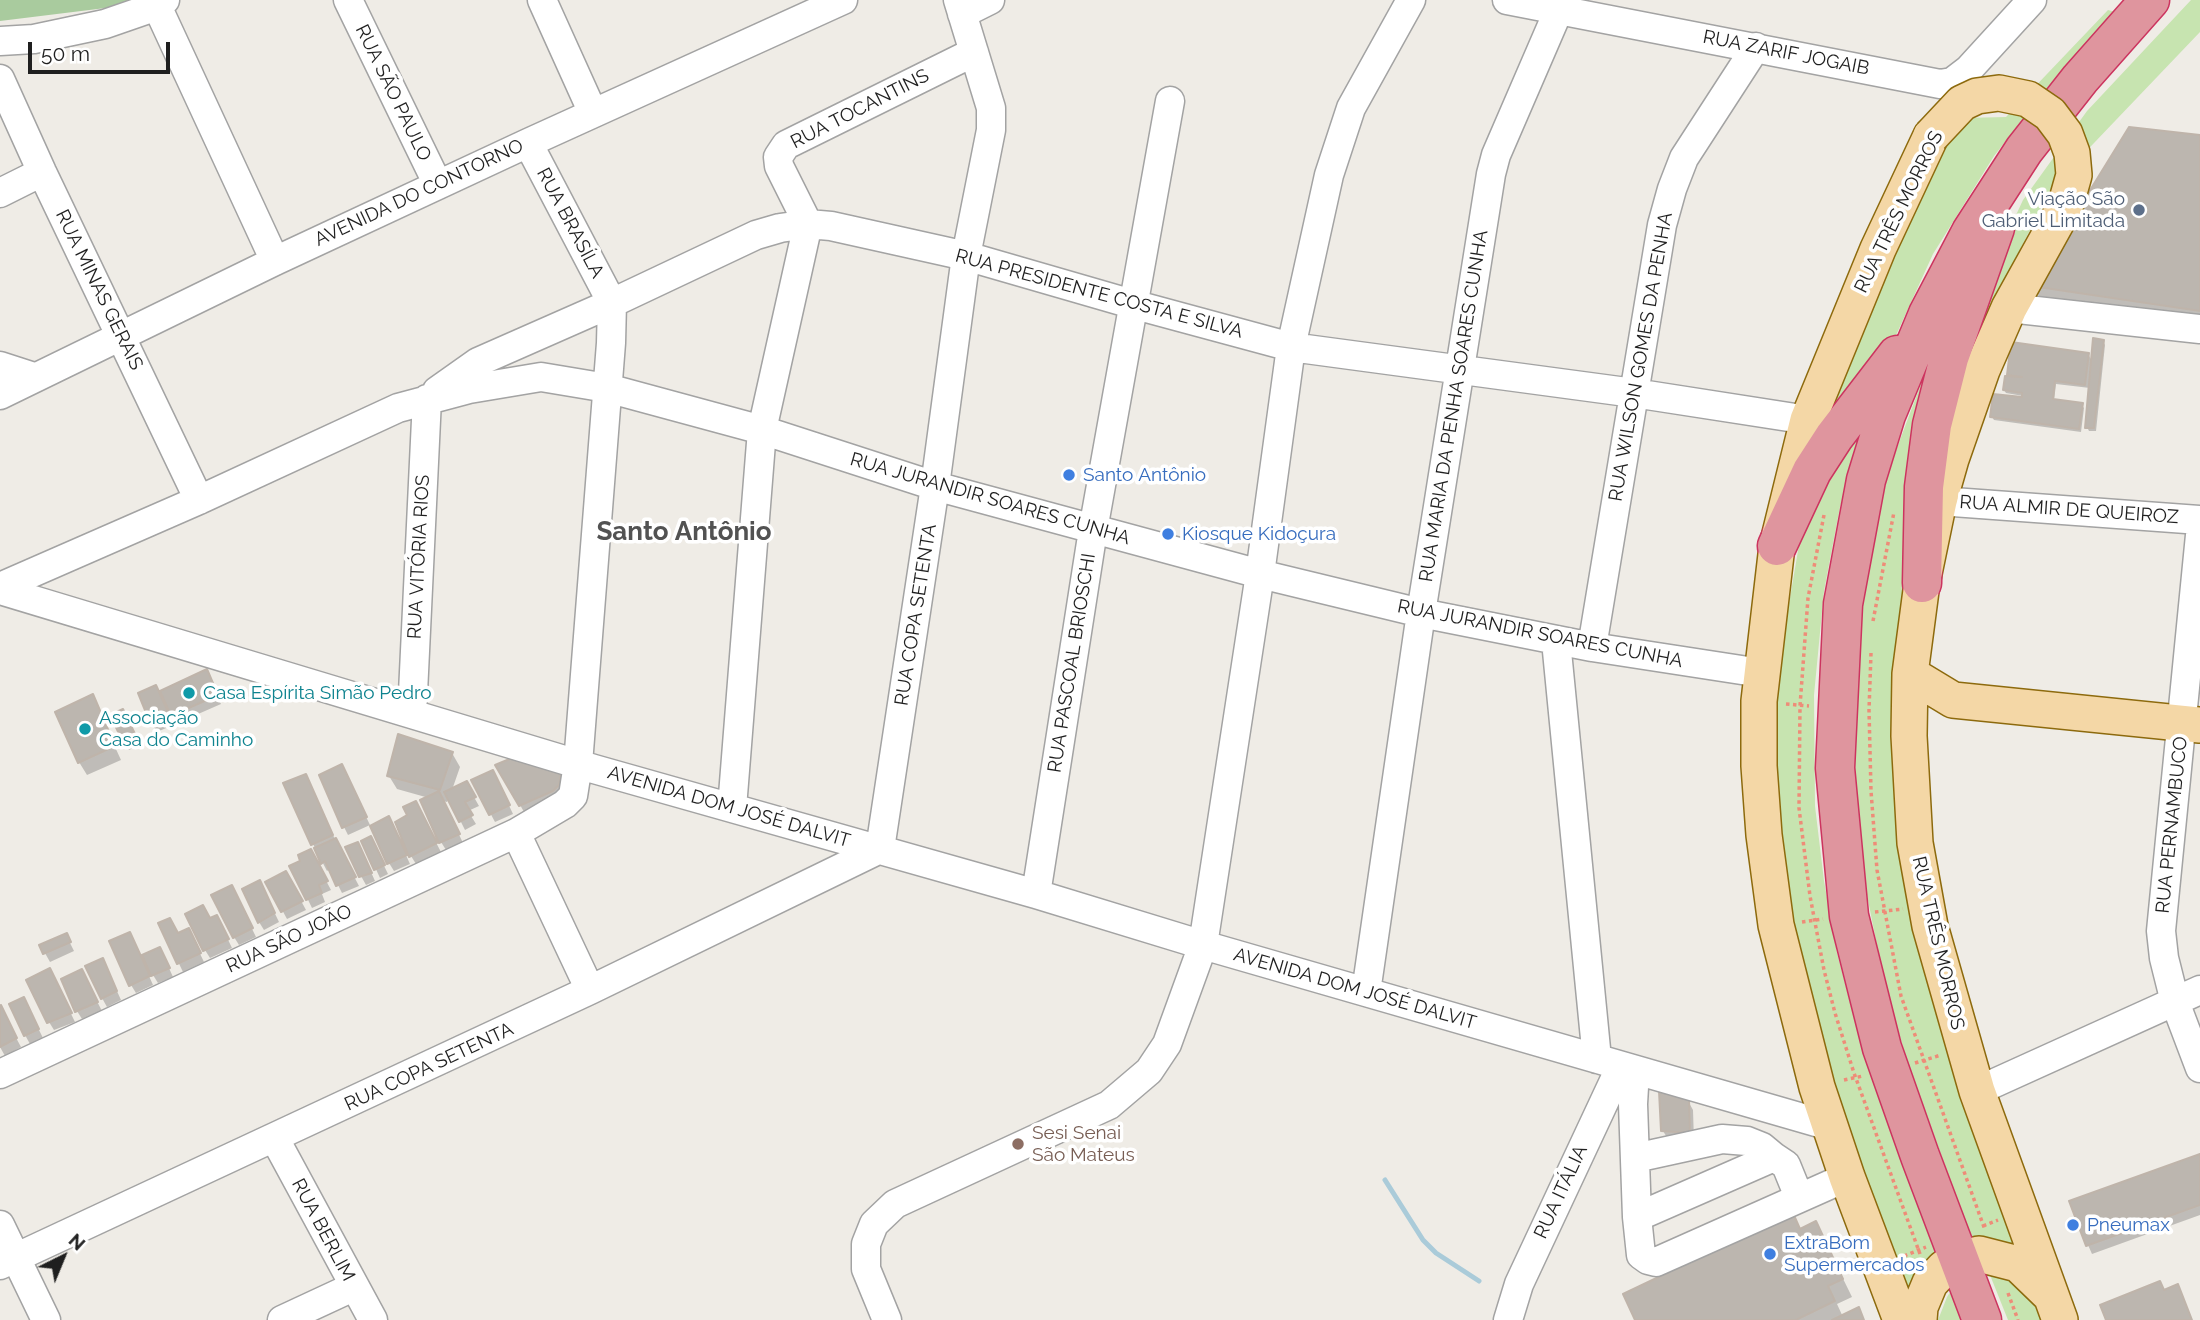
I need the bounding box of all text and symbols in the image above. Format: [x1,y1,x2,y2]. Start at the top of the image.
street label: RUA SÃO PAULO [350,21,436,165]
street label: RUA ZARIF JOGAIB [1701,26,1871,80]
scale bar [32,28,173,72]
text: 50 m [41,41,90,66]
street label: RUA TOCANTINS [787,64,933,154]
street label: RUA TRÊS MORROS [1850,127,1948,297]
street label: AVENIDA DO CONTORNO [311,135,527,251]
street label: RUA BRASÍLA [531,164,609,282]
place label: Viação São Gabriel Limitada [1982,188,2125,232]
marker: Viação São Gabriel Limitada [2131,202,2147,218]
street label: RUA MINAS GERAIS [50,206,148,374]
street label: RUA WILSON GOMES DA PENHA [1604,211,1678,503]
street label: RUA MARIA DA PENHA SOARES CUNHA [1415,228,1493,584]
street label: RUA PRESIDENTE COSTA E SILVA [953,245,1245,343]
street label: RUA JURANDIR SOARES CUNHA [847,448,1133,550]
place label: Santo Antônio [1083,464,1206,486]
marker: Santo Antônio [1061,467,1077,483]
street label: RUA VITÓRIA RIOS [403,474,435,640]
street label: RUA ALMIR DE QUEIROZ [1959,491,2179,529]
district label: Santo Antônio [596,516,772,548]
street label: RUA COPA SETENTA [890,523,942,707]
place label: Kiosque Kidoçura [1182,523,1336,545]
marker: Kiosque Kidoçura [1160,526,1176,542]
street label: RUA PASCOAL BRIOSCHI [1043,552,1101,774]
street label: RUA JURANDIR SOARES CUNHA [1395,595,1685,673]
place label: Casa Espírita Simão Pedro [203,682,432,704]
marker: Casa Espírita Simão Pedro [181,685,197,701]
place label: Associação Casa do Caminho [99,707,253,751]
marker: Associação Casa do Caminho [77,721,93,737]
street label: RUA PERNAMBUCO [2151,735,2193,915]
street label: AVENIDA DOM JOSÉ DALVIT [605,761,853,853]
street label: RUA TRÊS MORROS [1907,854,1969,1032]
street label: RUA SÃO JOÃO [222,900,356,978]
street label: AVENIDA DOM JOSÉ DALVIT [1231,943,1479,1035]
street label: RUA COPA SETENTA [341,1018,517,1116]
place label: Sesi Senai São Mateus [1032,1122,1135,1166]
marker: Sesi Senai São Mateus [1010,1136,1026,1152]
street label: RUA ITÁLIA [1529,1142,1593,1242]
street label: RUA BERLIM [286,1175,360,1285]
place label: Pneumax [2087,1214,2170,1236]
marker: Pneumax [2065,1217,2081,1233]
north arrow [28,1222,98,1292]
text: N [65,1229,90,1255]
place label: ExtraBom Supermercados [1784,1232,1924,1276]
marker: ExtraBom Supermercados [1762,1246,1778,1262]

